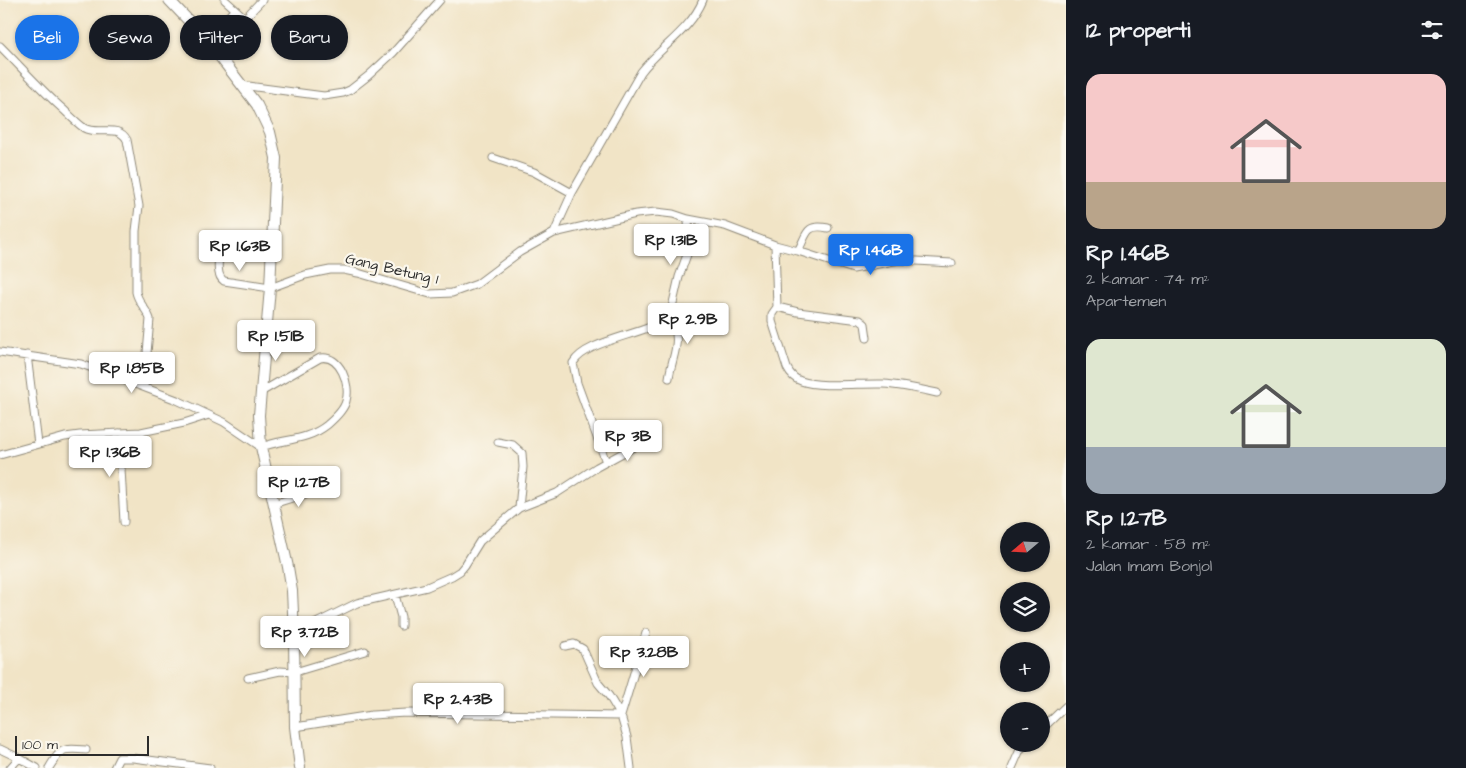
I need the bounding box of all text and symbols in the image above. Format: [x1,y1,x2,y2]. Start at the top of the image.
chip: Beli [15,15,79,60]
chip: Sewa [89,15,170,60]
chip: Filter [180,15,261,60]
chip: Baru [271,15,348,60]
text: 12 properti [1086,16,1191,45]
icon: filters [1418,16,1446,44]
icon: home [1221,106,1311,196]
pin: Rp 1.31B [619,224,723,266]
text: Rp 1.31B [645,229,697,251]
pin: Rp 1.63B [188,230,292,272]
pin: Rp 1.46B [819,234,923,276]
text: Rp 1.63B [210,235,270,257]
text: Rp 1.46B [839,239,903,261]
text: Rp 1.46B [1086,239,1169,268]
street label: Gang Betung 1 [343,248,441,291]
text: 2 kamar · 74 m² [1086,268,1210,290]
text: Apartemen [1086,290,1166,312]
pin: Rp 2.9B [642,302,734,345]
text: Rp 2.9B [659,308,717,330]
pin: Rp 1.51B [224,320,328,362]
text: Rp 1.51B [248,325,304,347]
pin: Rp 1.85B [80,352,184,394]
text: Rp 1.85B [100,357,164,379]
icon: home [1221,371,1311,461]
pin: Rp 3B [593,420,663,462]
text: Rp 3B [605,425,651,447]
pin: Rp 1.36B [58,436,162,478]
text: Rp 1.36B [80,441,140,463]
pin: Rp 1.27B [247,466,351,508]
text: Rp 1.27B [268,471,330,493]
text: Rp 1.27B [1086,504,1167,533]
north arrow [1000,522,1050,572]
map controls [1000,522,1050,752]
text: 2 kamar · 58 m² [1086,533,1211,555]
text: Jalan Imam Bonjol [1086,555,1212,577]
button: layers [1000,582,1050,632]
pin: Rp 3.72B [253,616,357,658]
text: Rp 3.72B [271,621,339,643]
pin: Rp 3.28B [592,636,696,678]
text: Rp 3.28B [610,641,678,663]
button: + [1000,642,1050,692]
pin: Rp 2.43B [406,682,510,725]
text: Rp 2.43B [424,688,492,710]
button: − [1000,702,1050,752]
scale bar [15,733,149,756]
text: 100 m [22,735,58,755]

